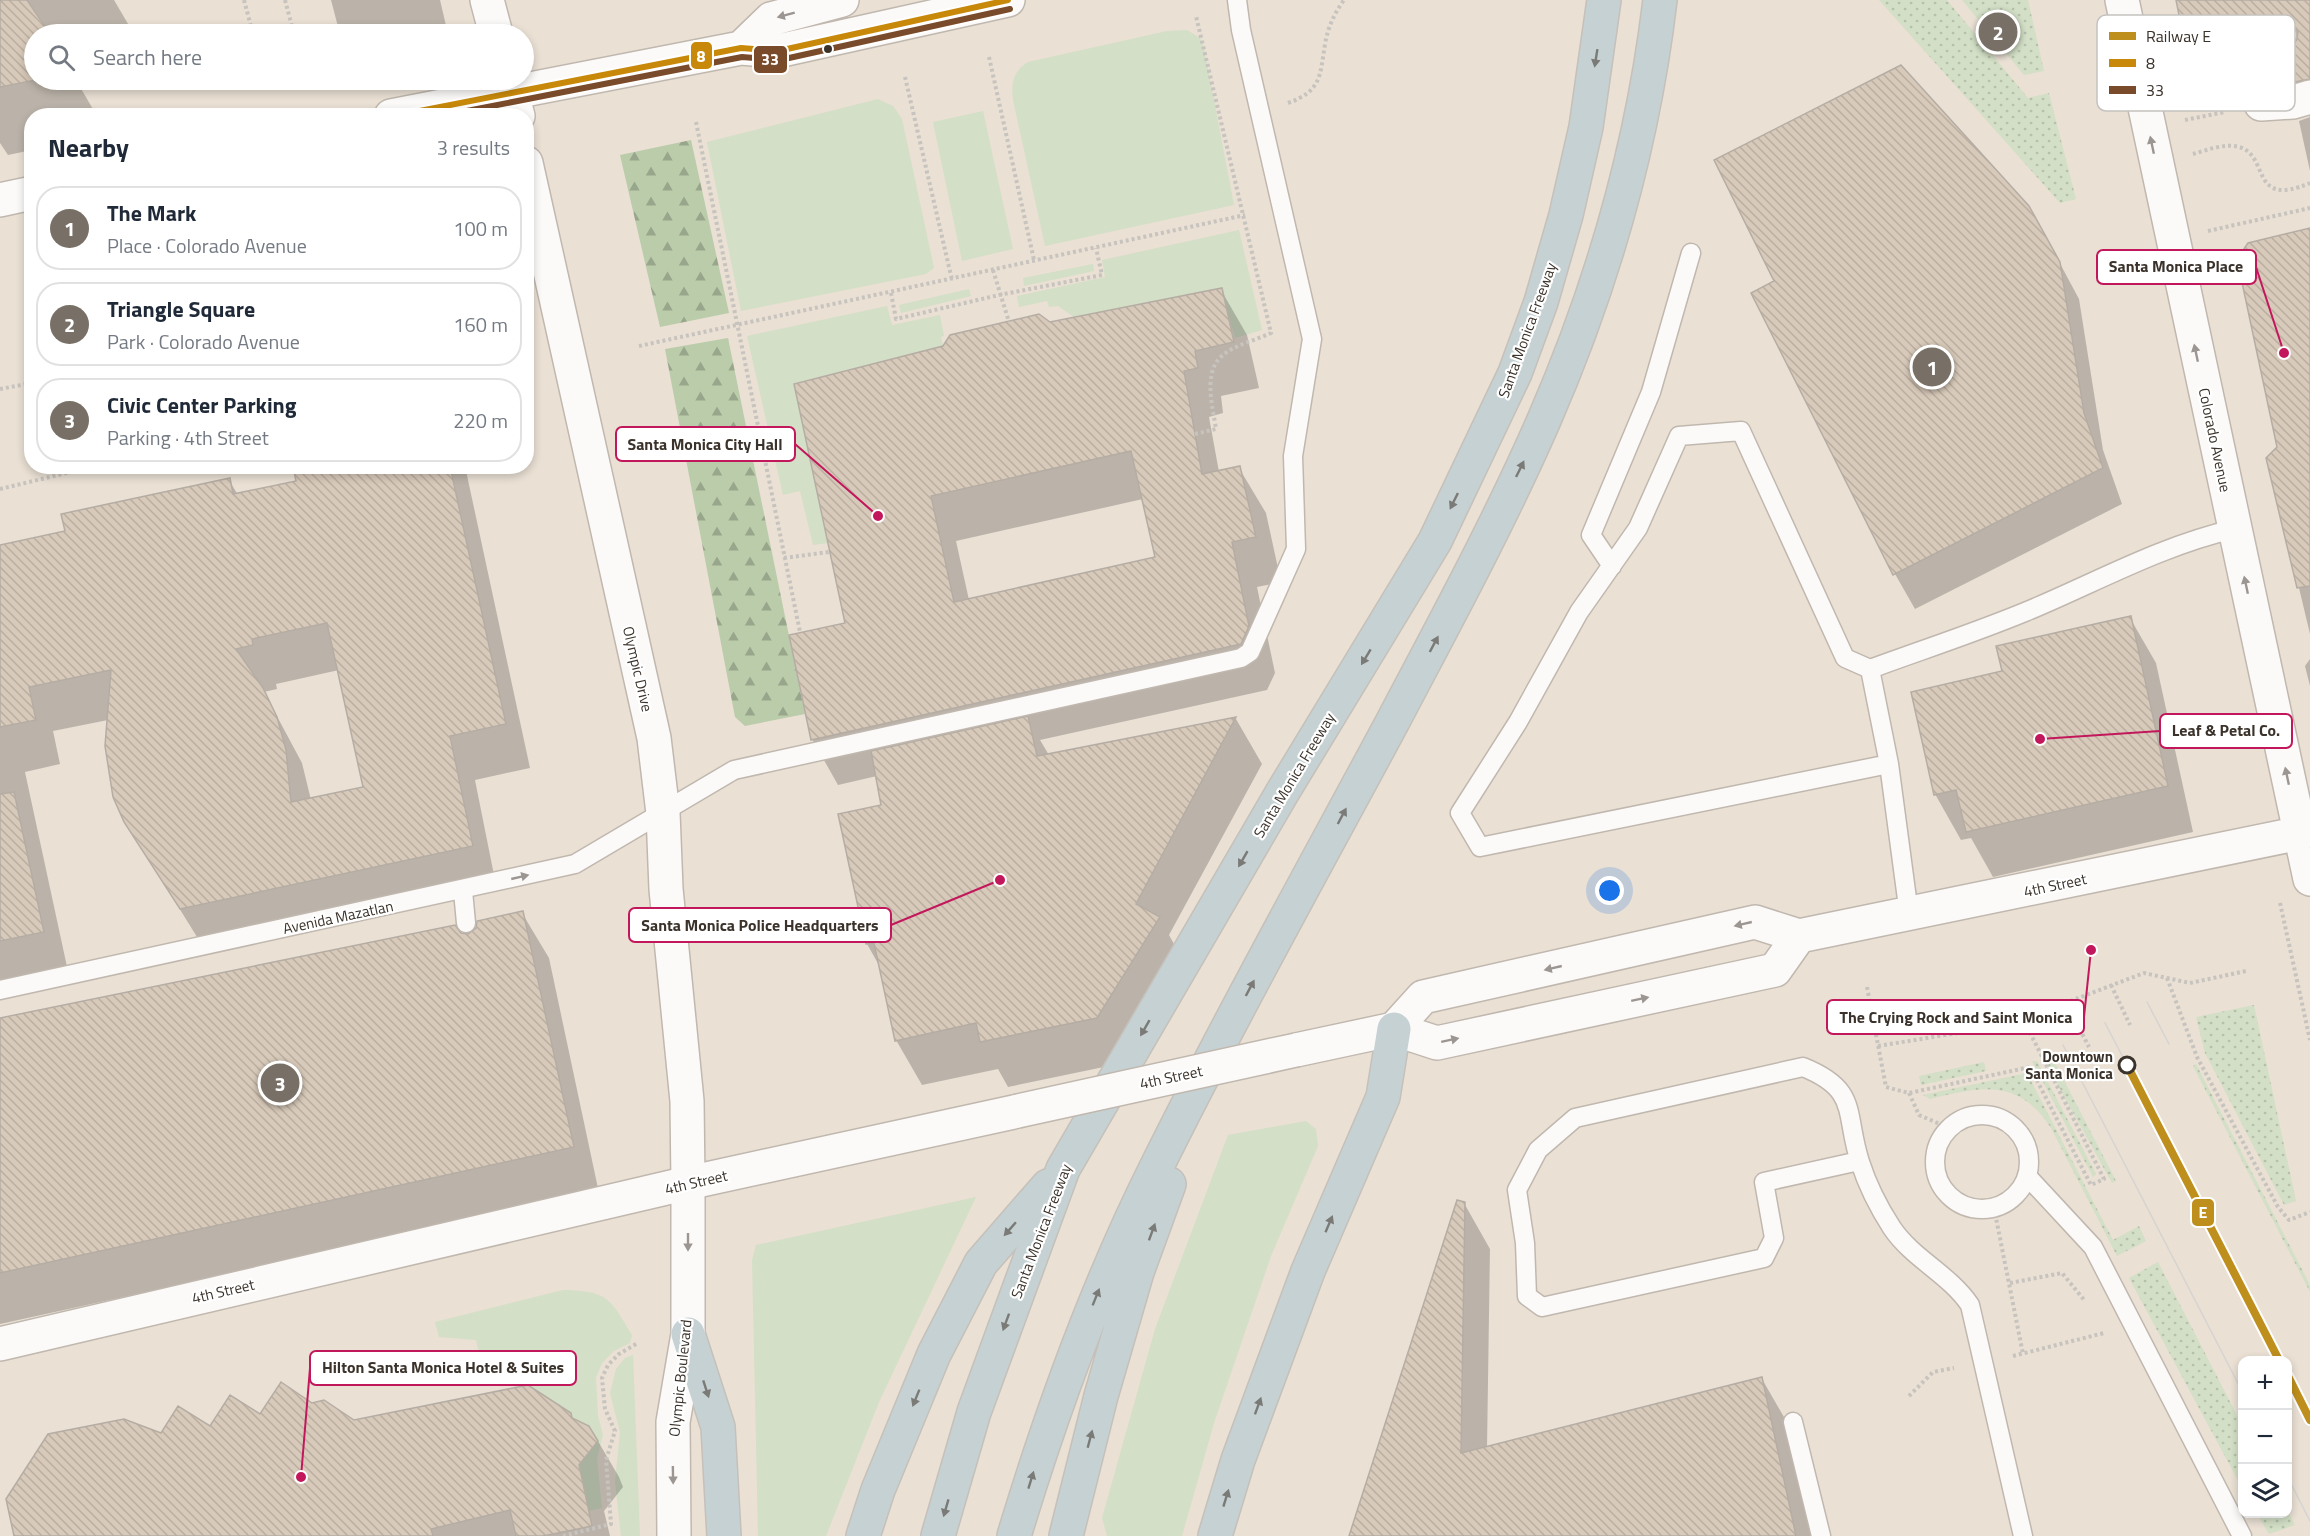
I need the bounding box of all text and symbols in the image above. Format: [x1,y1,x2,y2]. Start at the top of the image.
pin: 2 [1978,9,2018,54]
one-way arrow [777,10,796,20]
legend [2097,15,2295,111]
search box [24,24,534,90]
text: Railway E [2146,24,2211,48]
text: Search here [93,40,202,74]
icon: search [45,41,78,74]
line badge: 8 [690,41,713,70]
unlabelled marker [822,43,834,55]
text: 8 [697,44,706,68]
line badge: 33 [753,45,788,74]
text: 33 [761,47,779,71]
one-way arrow [1592,49,1601,68]
text: 8 [2146,51,2155,75]
text: 33 [2146,78,2164,102]
text: Nearby [48,128,129,167]
text: 3 results [437,132,510,163]
one-way arrow [2147,135,2156,154]
text: The Mark [107,196,196,230]
text: 1 [64,213,75,244]
text: 100 m [453,213,508,244]
text: Place · Colorado Avenue [107,230,307,261]
callout: Santa Monica Place [2097,250,2256,284]
text: Santa Monica Place [2109,254,2243,278]
street label: Santa Monica Freeway [1492,259,1562,401]
text: Triangle Square [107,292,255,326]
text: 2 [64,309,75,340]
text: 160 m [453,309,508,340]
text: Park · Colorado Avenue [107,326,300,357]
pin: 1 [1912,344,1952,389]
one-way arrow [2191,344,2201,362]
street label: Colorado Avenue [2193,386,2237,494]
text: Civic Center Parking [107,388,297,422]
text: 3 [64,405,75,436]
text: 220 m [453,405,508,436]
text: Parking · 4th Street [107,422,269,453]
callout: Santa Monica City Hall [616,427,795,461]
text: Santa Monica City Hall [627,432,783,456]
one-way arrow [1516,461,1525,478]
one-way arrow [1450,493,1459,510]
one-way arrow [2241,575,2250,594]
street label: Olympic Drive [617,624,659,714]
one-way arrow [1429,635,1439,652]
one-way arrow [1360,648,1371,665]
street label: Santa Monica Freeway [1247,708,1341,842]
callout: Leaf & Petal Co. [2160,714,2292,748]
text: Leaf & Petal Co. [2172,718,2280,742]
one-way arrow [2281,766,2291,785]
one-way arrow [1337,807,1347,824]
one-way arrow [1239,851,1249,868]
street label: 4th Street [2021,867,2089,903]
one-way arrow [510,872,529,882]
your location [1595,876,1624,905]
street label: Avenida Mazatlan [281,894,395,940]
callout: Santa Monica Police Headquarters [629,908,891,942]
text: Santa Monica Police Headquarters [641,913,879,937]
one-way arrow [1734,920,1752,930]
one-way arrow [1543,963,1562,973]
one-way arrow [1245,979,1255,996]
one-way arrow [1631,994,1650,1003]
callout: The Crying Rock and Saint Monica [1827,1000,2084,1034]
text: The Crying Rock and Saint Monica [1840,1005,2072,1029]
one-way arrow [1140,1020,1150,1037]
one-way arrow [1441,1035,1460,1044]
place label: Downtown Santa Monica [2025,1045,2113,1085]
marker: Downtown Santa Monica [2118,1056,2136,1074]
street label: 4th Street [1137,1059,1205,1095]
pin: 3 [260,1060,300,1106]
street label: Santa Monica Freeway [1005,1160,1077,1302]
street label: 4th Street [662,1163,730,1200]
line badge: E [2191,1198,2215,1227]
text: E [2199,1200,2208,1224]
one-way arrow [1324,1214,1334,1232]
one-way arrow [1004,1221,1017,1237]
one-way arrow [1148,1223,1157,1241]
one-way arrow [683,1232,693,1251]
street label: 4th Street [189,1272,257,1309]
one-way arrow [1091,1287,1101,1305]
one-way arrow [1000,1313,1010,1331]
street label: Olympic Boulevard [662,1318,698,1438]
callout: Hilton Santa Monica Hotel & Suites [310,1351,576,1385]
text: Hilton Santa Monica Hotel & Suites [322,1355,564,1379]
map controls [2238,1356,2292,1518]
button: + [2238,1356,2292,1410]
one-way arrow [701,1380,711,1398]
one-way arrow [910,1389,920,1407]
one-way arrow [1254,1396,1264,1414]
button: − [2238,1410,2292,1464]
one-way arrow [1085,1429,1095,1448]
button: layers [2238,1464,2292,1518]
one-way arrow [669,1465,678,1484]
one-way arrow [1027,1471,1036,1489]
one-way arrow [1222,1489,1231,1507]
one-way arrow [941,1499,950,1517]

